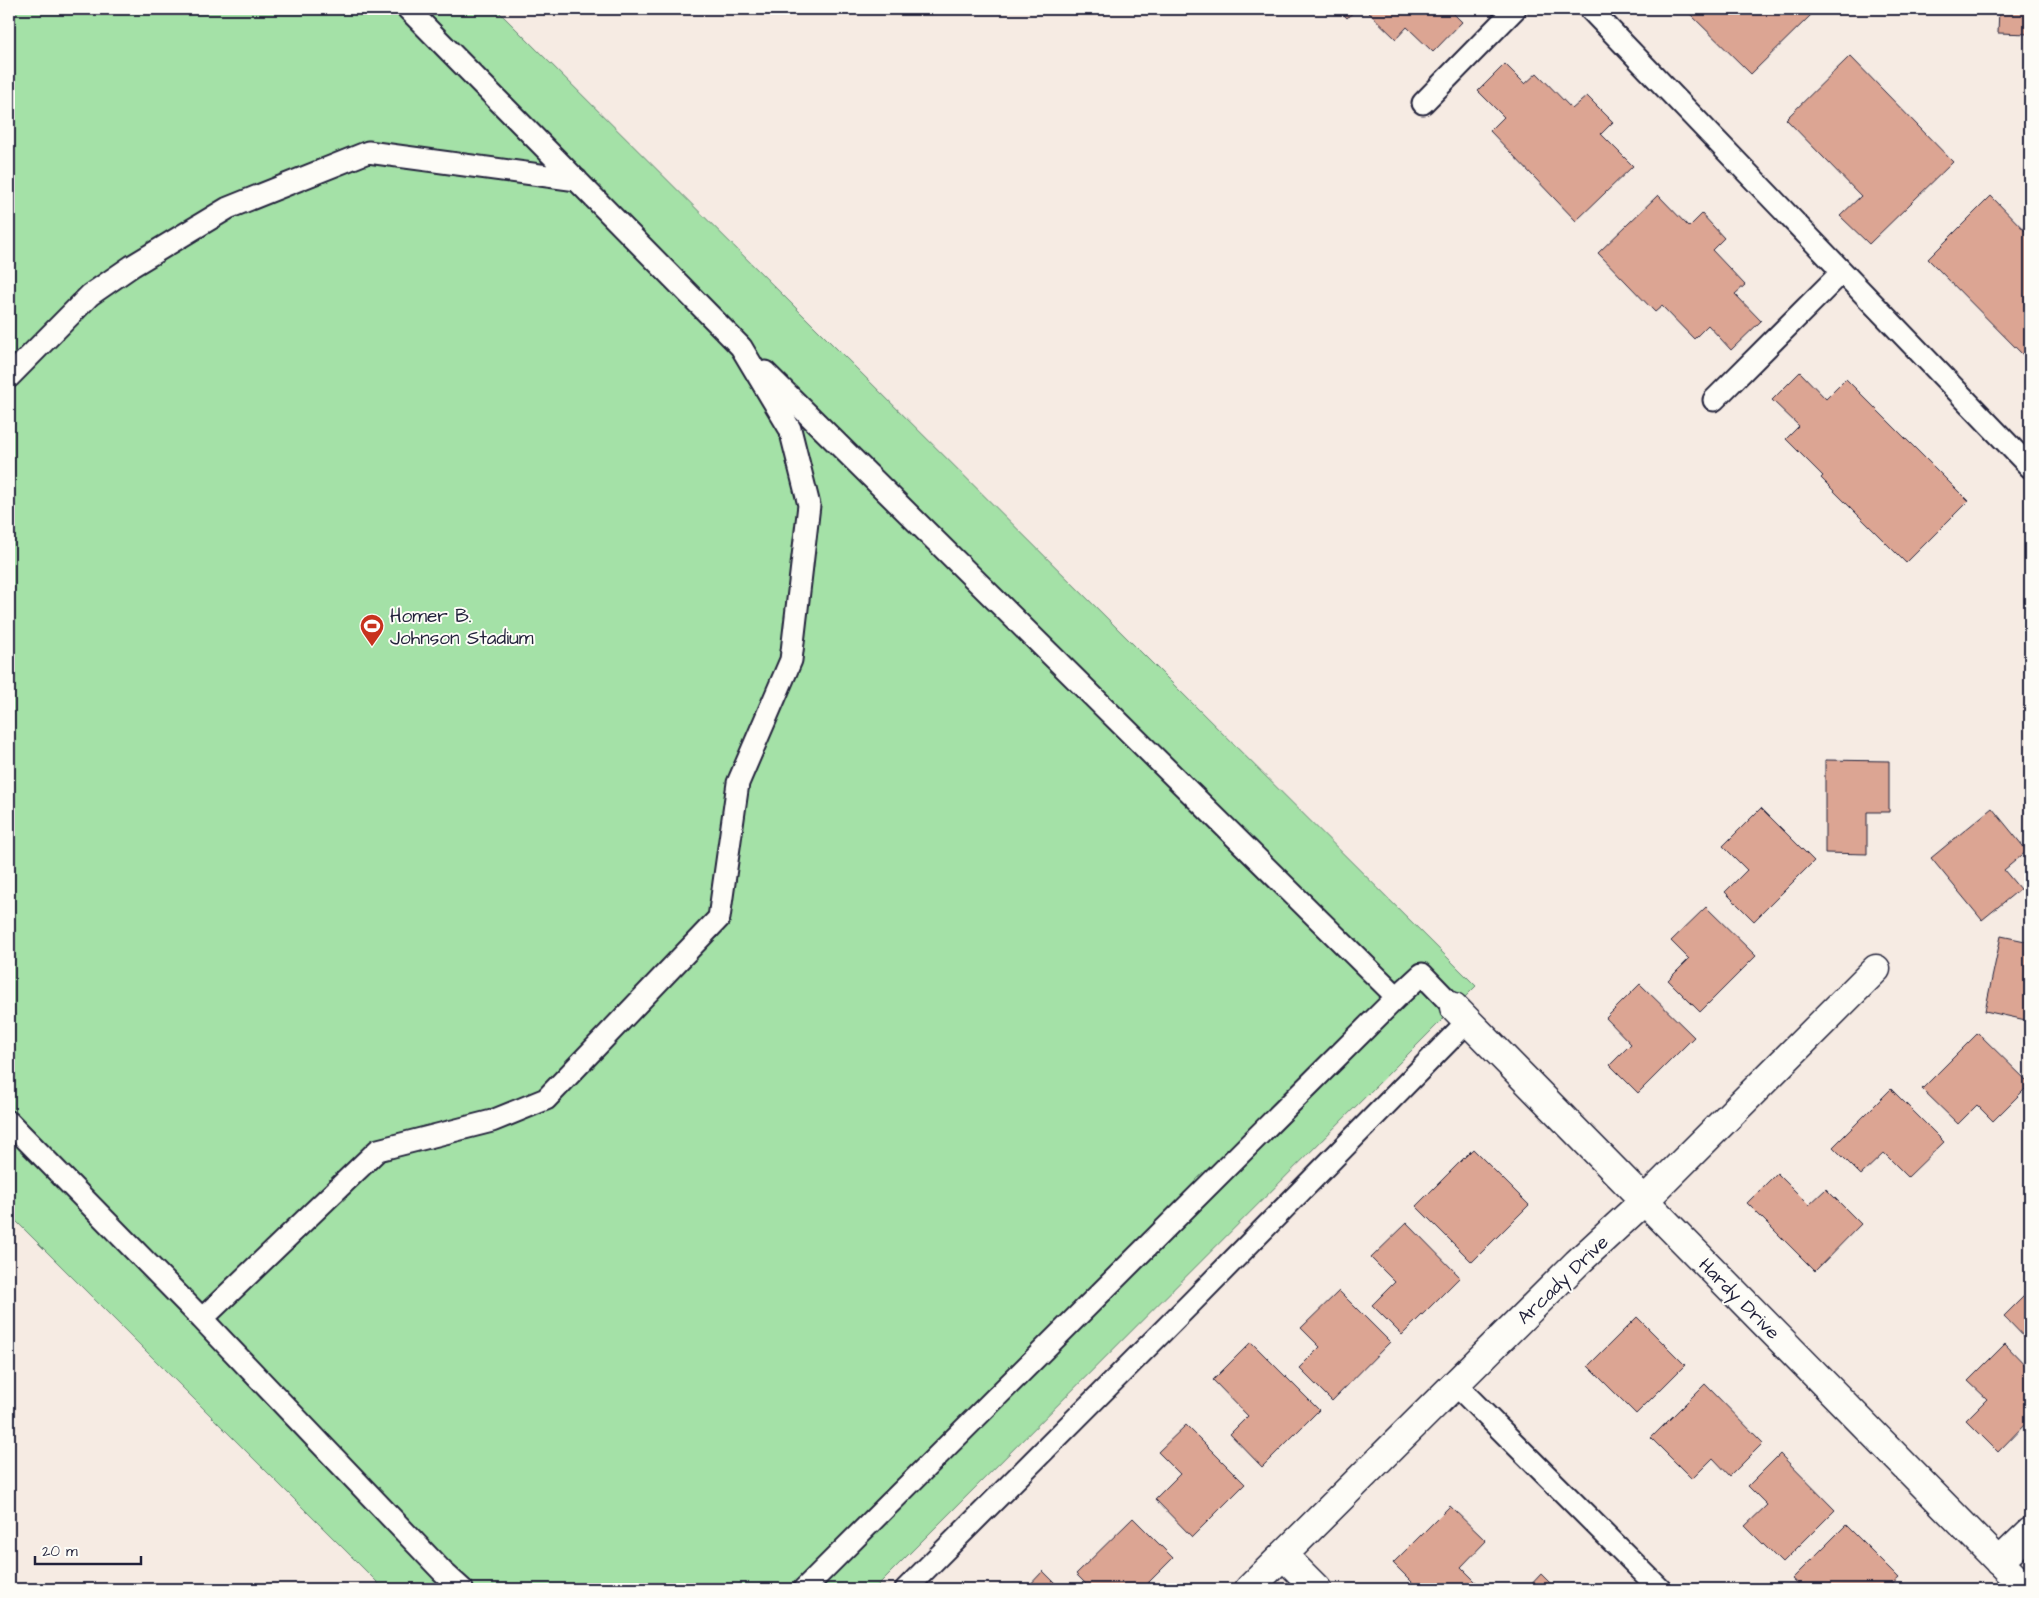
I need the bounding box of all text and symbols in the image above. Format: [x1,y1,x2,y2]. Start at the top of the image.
place label: Homer B. Johnson Stadium [390,603,534,652]
sports icon: Homer B. Johnson Stadium [359,613,385,647]
street label: Arcady Drive [1511,1229,1616,1331]
street label: Hardy Drive [1691,1252,1786,1347]
scale bar [35,1533,141,1565]
text: 20 m [42,1541,78,1562]

